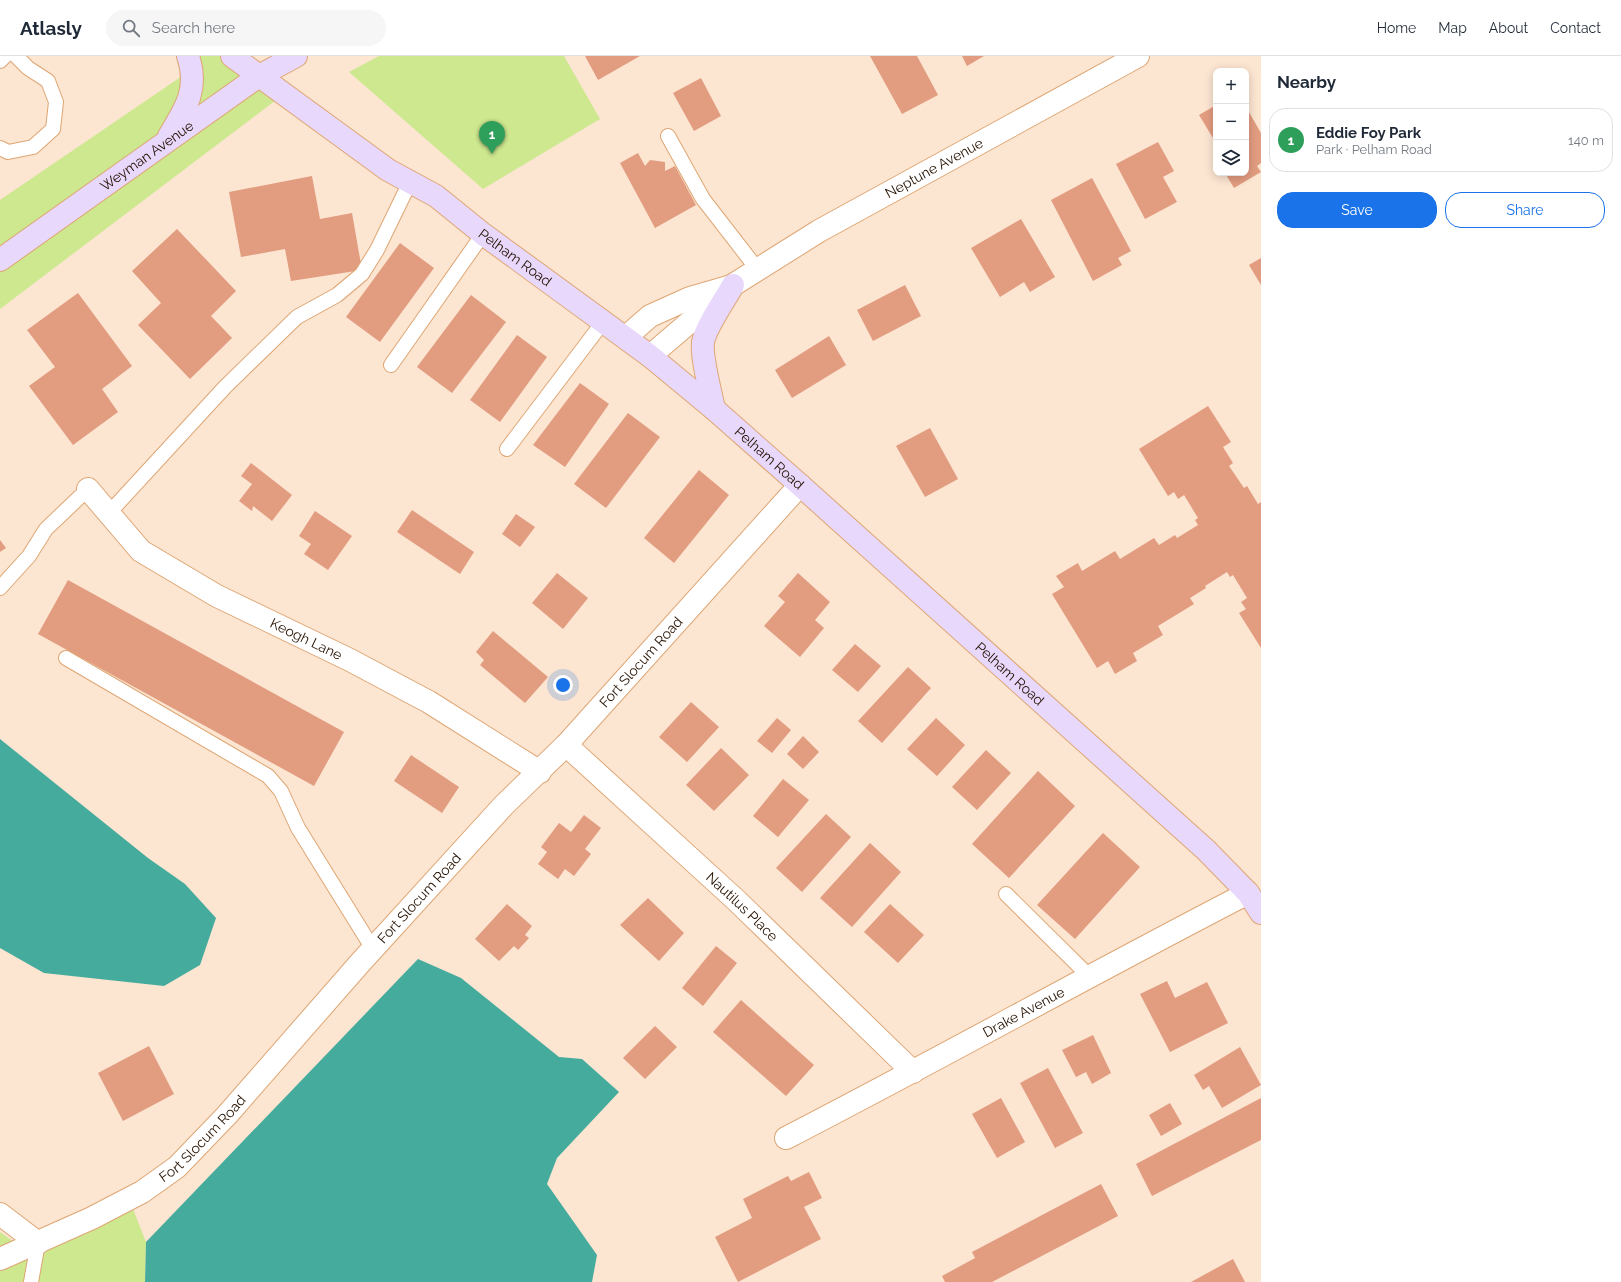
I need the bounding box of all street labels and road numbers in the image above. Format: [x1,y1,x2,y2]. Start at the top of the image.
street label: Weyman Avenue [97,117,196,194]
street label: Neptune Avenue [882,135,986,201]
street label: Pelham Road [475,225,555,289]
street label: Pelham Road [732,423,807,493]
street label: Fort Slocum Road [596,613,686,710]
street label: Keogh Lane [268,615,345,663]
street label: Pelham Road [972,639,1047,708]
street label: Fort Slocum Road [374,850,464,946]
street label: Nautilus Place [703,869,781,944]
street label: Drake Avenue [980,984,1067,1040]
street label: Fort Slocum Road [156,1092,249,1185]

